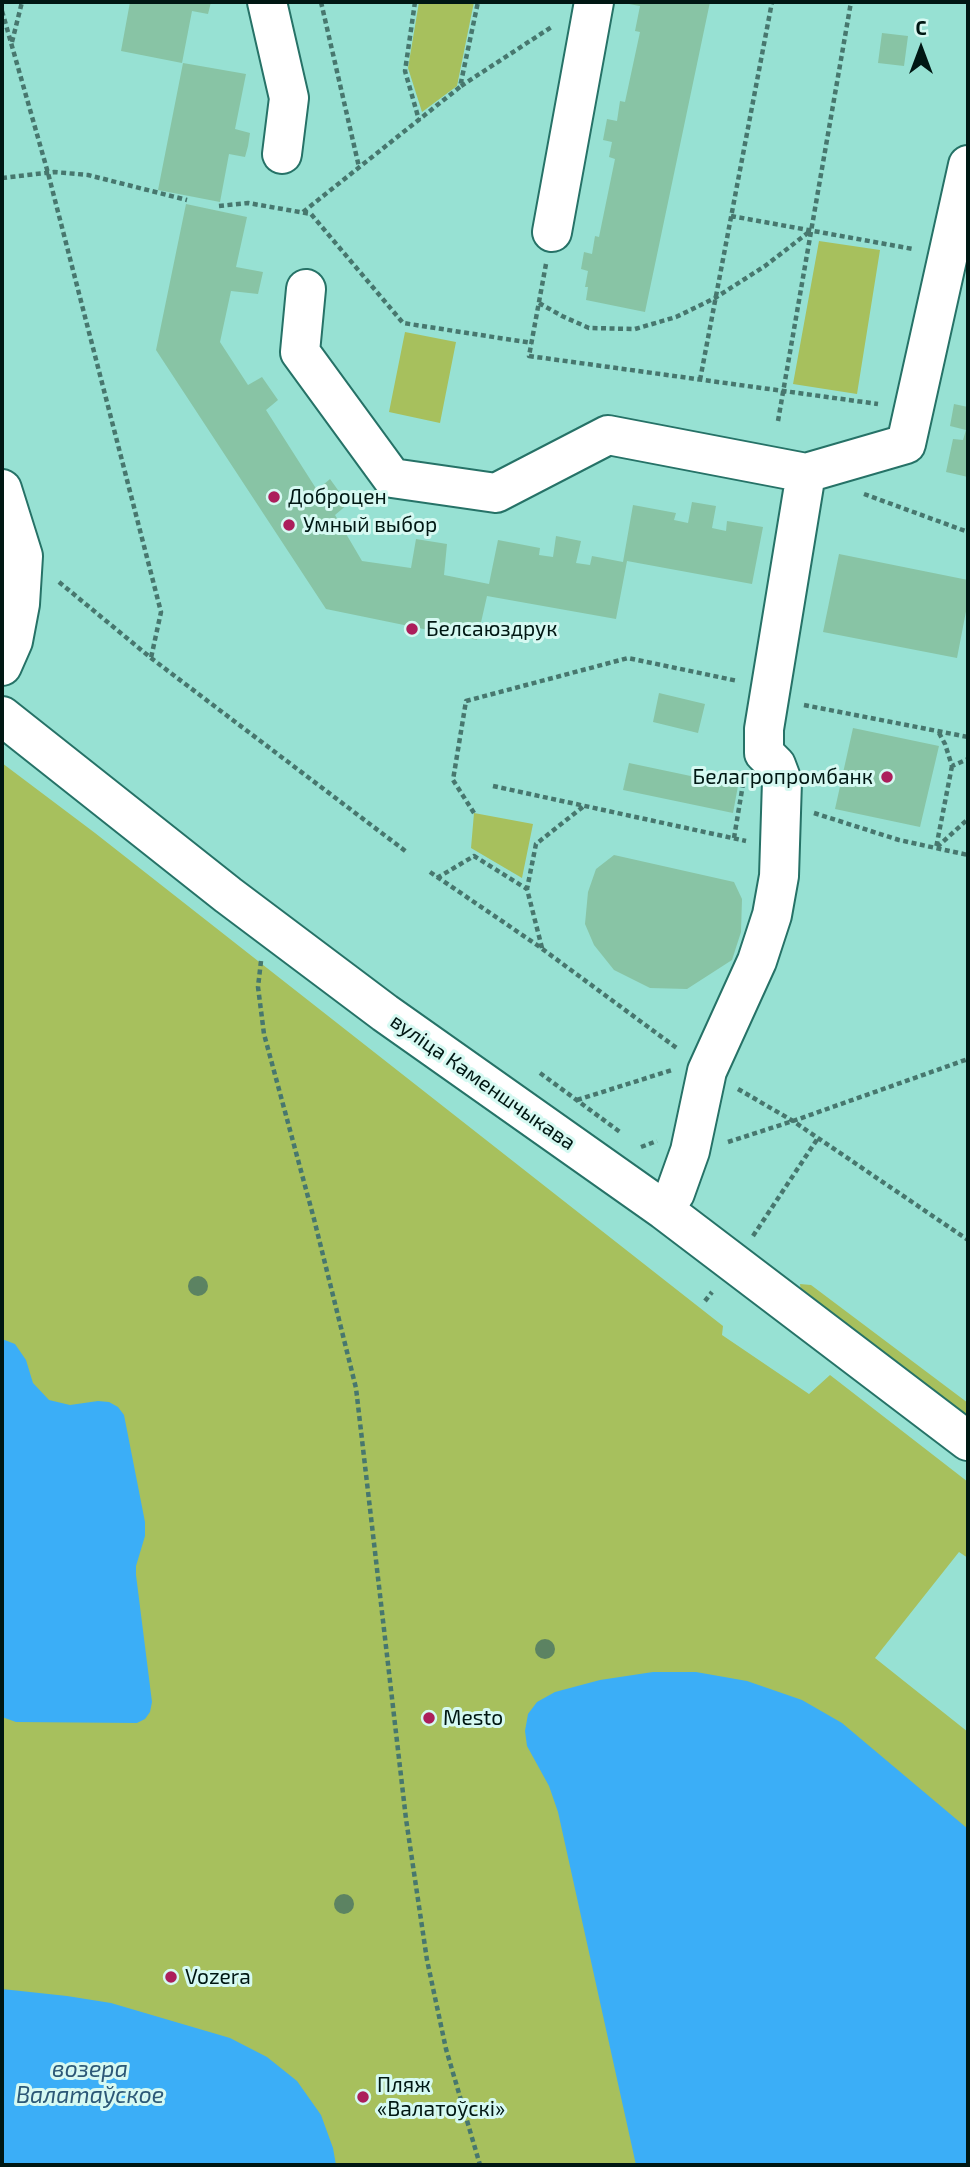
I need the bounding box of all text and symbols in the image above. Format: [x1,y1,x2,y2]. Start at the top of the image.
north arrow [886,14,956,84]
text: С [915,16,927,39]
place label: Доброцен [288,484,387,510]
marker: Доброцен [266,489,282,505]
place label: Умный выбор [303,512,437,538]
marker: Умный выбор [281,517,297,533]
place label: Белсаюздрук [426,616,558,642]
marker: Белсаюздрук [404,621,420,637]
place label: Белагропромбанк [693,764,873,790]
marker: Белагропромбанк [879,769,895,785]
street label: вуліца Каменшчыкава [385,1008,581,1156]
place label: Mesto [443,1705,503,1731]
marker: Mesto [421,1710,437,1726]
place label: Vozera [185,1964,251,1990]
marker: Vozera [163,1969,179,1985]
water label: возера Валатаўское [16,2055,164,2109]
place label: Пляж «Валатоўскі» [377,2072,505,2122]
marker: Пляж «Валатоўскі» [355,2089,371,2105]

